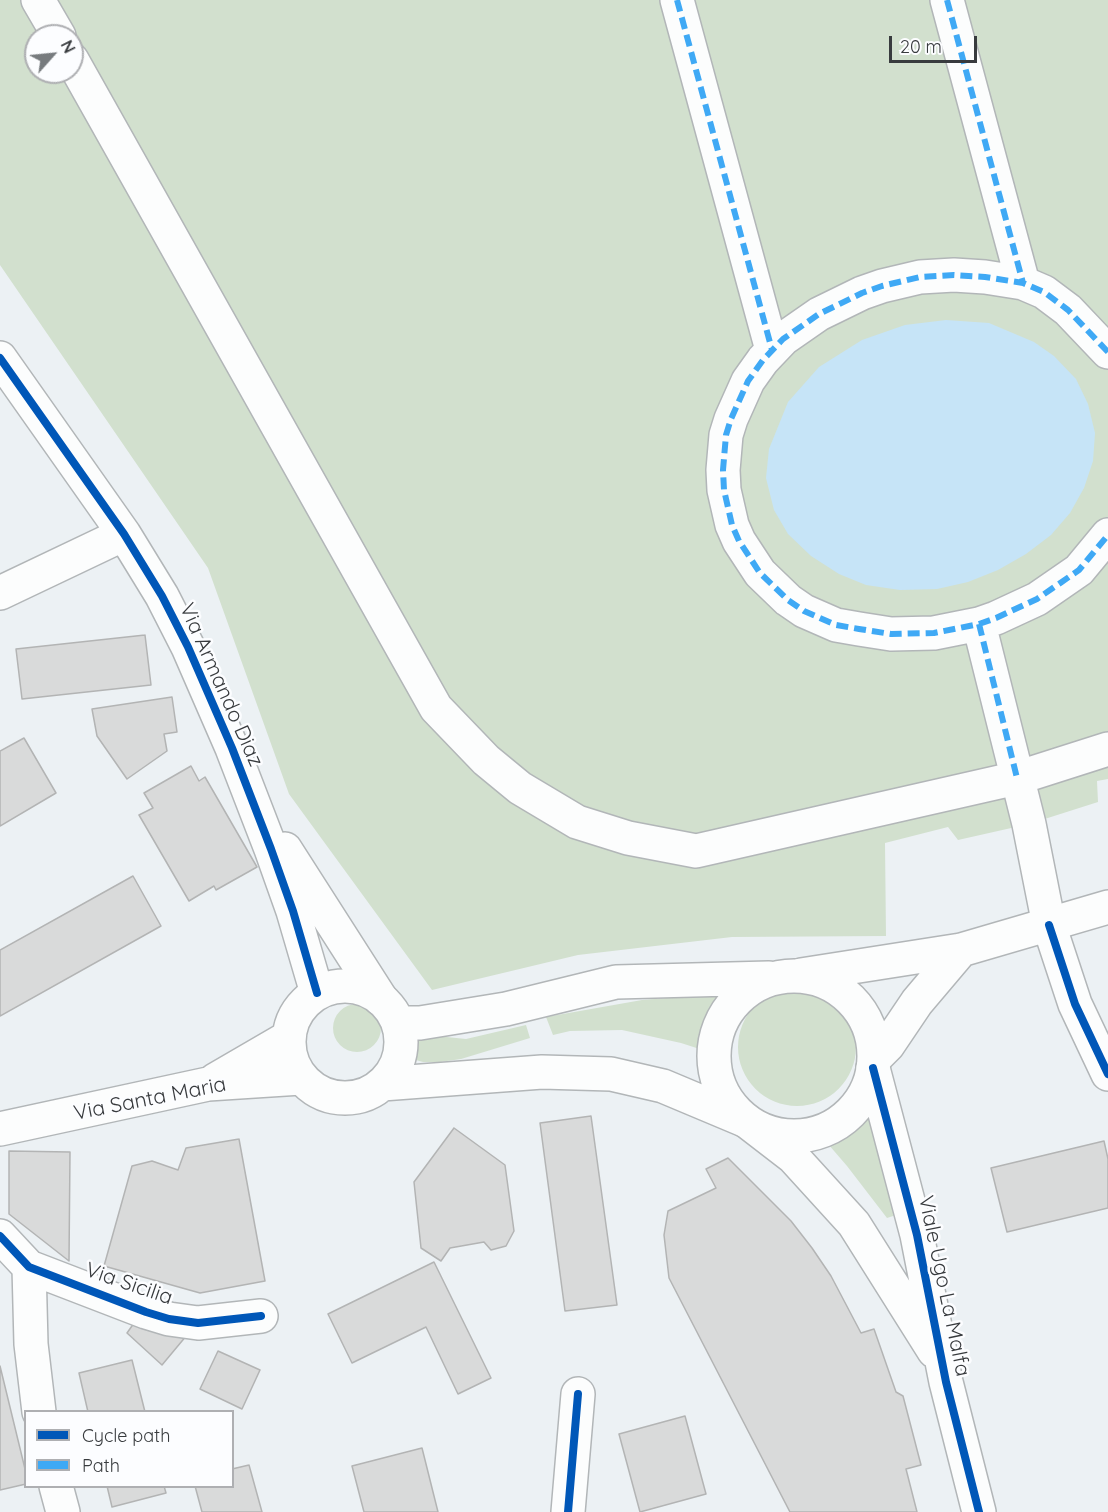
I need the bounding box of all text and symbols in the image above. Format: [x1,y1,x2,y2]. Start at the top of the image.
north arrow [24,24,84,84]
scale bar [892,24,980,62]
text: 20 m [900,35,942,58]
text: N [57,37,80,57]
street label: Via Armando Diaz [174,599,268,771]
street label: Via Santa Maria [72,1072,228,1126]
street label: Viale Ugo La Malfa [913,1193,975,1379]
street label: Via Sicilia [82,1257,176,1311]
legend [24,1410,234,1488]
text: Cycle path [82,1424,170,1447]
text: Path [82,1454,120,1477]

